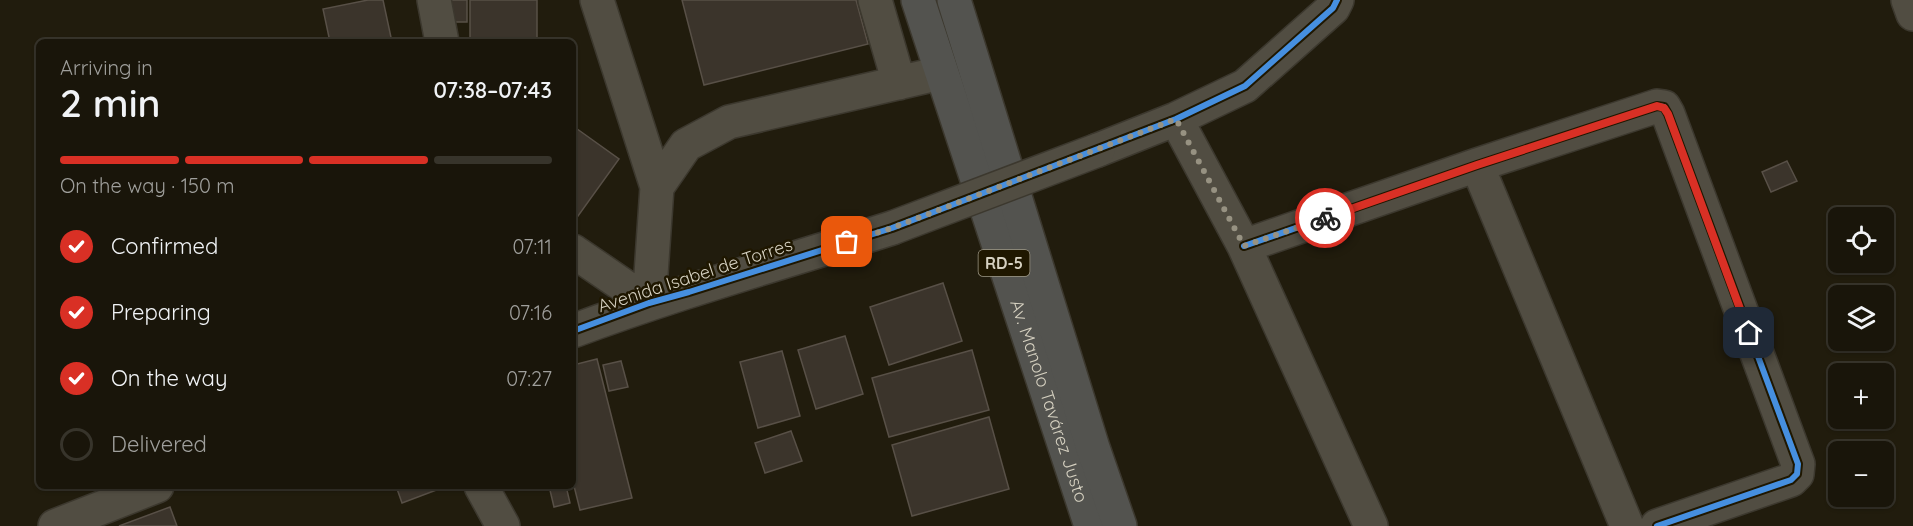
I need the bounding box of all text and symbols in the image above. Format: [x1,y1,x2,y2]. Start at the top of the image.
text: Arriving in [60,55,153,80]
text: 07:38–07:43 [434,76,552,104]
text: 2 min [60,78,161,127]
text: On the way · 150 m [60,173,235,198]
courier [1295,188,1355,248]
icon: bike [1309,202,1342,235]
map controls [1828,207,1894,507]
button: locate [1828,207,1894,273]
pin [821,216,872,267]
icon: bag [830,225,863,258]
icon: check [60,230,93,263]
text: Confirmed [111,232,218,260]
street label: Avenida Isabel de Torres [595,233,795,317]
text: 07:11 [512,234,552,259]
road number: RD-5 [978,250,1030,276]
button: layers [1828,285,1894,351]
icon: check [60,296,93,329]
street label: Av. Manolo Tavárez Justo [1006,297,1094,505]
text: Preparing [111,298,211,326]
text: 07:16 [509,300,552,325]
pin [1723,307,1774,358]
icon: home [1732,316,1765,349]
icon: check [60,362,93,395]
button: + [1828,363,1894,429]
text: On the way [111,364,227,392]
text: 07:27 [506,366,552,391]
text: Delivered [111,430,207,458]
button: − [1828,441,1894,507]

